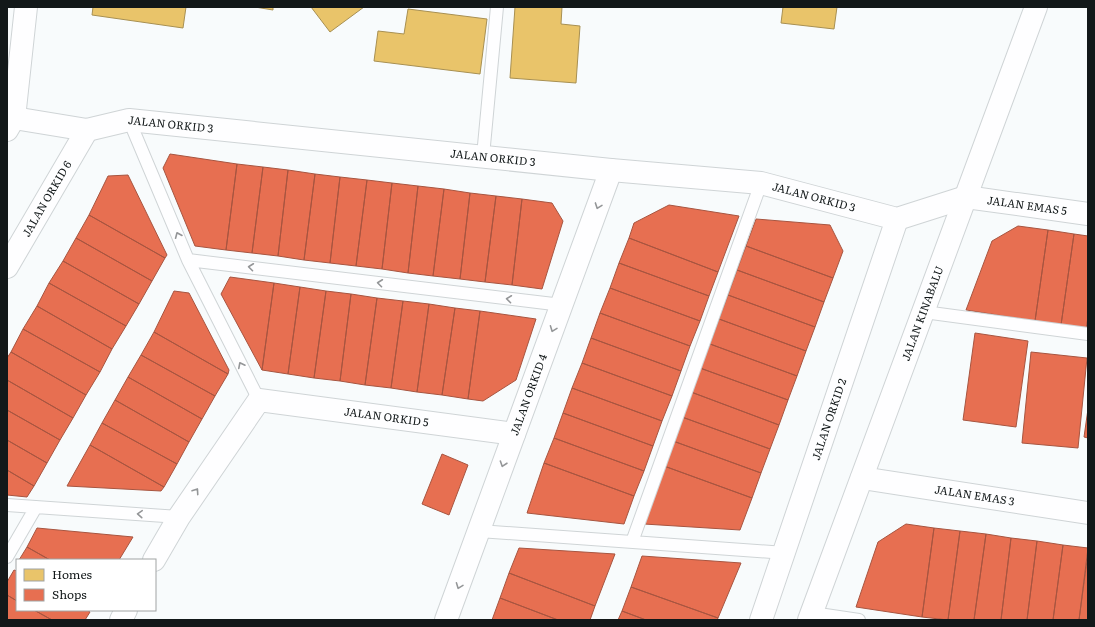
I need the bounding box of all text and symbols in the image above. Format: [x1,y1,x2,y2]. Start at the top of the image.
street label: JALAN ORKID 3 [127,111,214,136]
street label: JALAN ORKID 3 [450,144,536,169]
street label: JALAN ORKID 6 [17,157,75,239]
street label: JALAN ORKID 3 [771,177,858,215]
street label: JALAN EMAS 5 [986,191,1069,218]
one-way arrow [594,203,602,210]
one-way arrow [174,232,182,239]
one-way arrow [248,263,254,272]
street label: JALAN KINABALU [897,263,947,363]
one-way arrow [377,279,383,288]
one-way arrow [506,294,513,303]
one-way arrow [550,325,558,332]
street label: JALAN ORKID 4 [505,351,550,437]
one-way arrow [238,361,246,369]
street label: JALAN ORKID 2 [807,376,850,462]
street label: JALAN ORKID 5 [343,402,430,430]
one-way arrow [499,460,508,467]
street label: JALAN EMAS 3 [934,480,1016,509]
one-way arrow [191,488,199,495]
one-way arrow [137,510,143,519]
legend [16,559,156,611]
text: Homes [52,565,92,583]
one-way arrow [455,582,463,589]
text: Shops [52,585,87,603]

